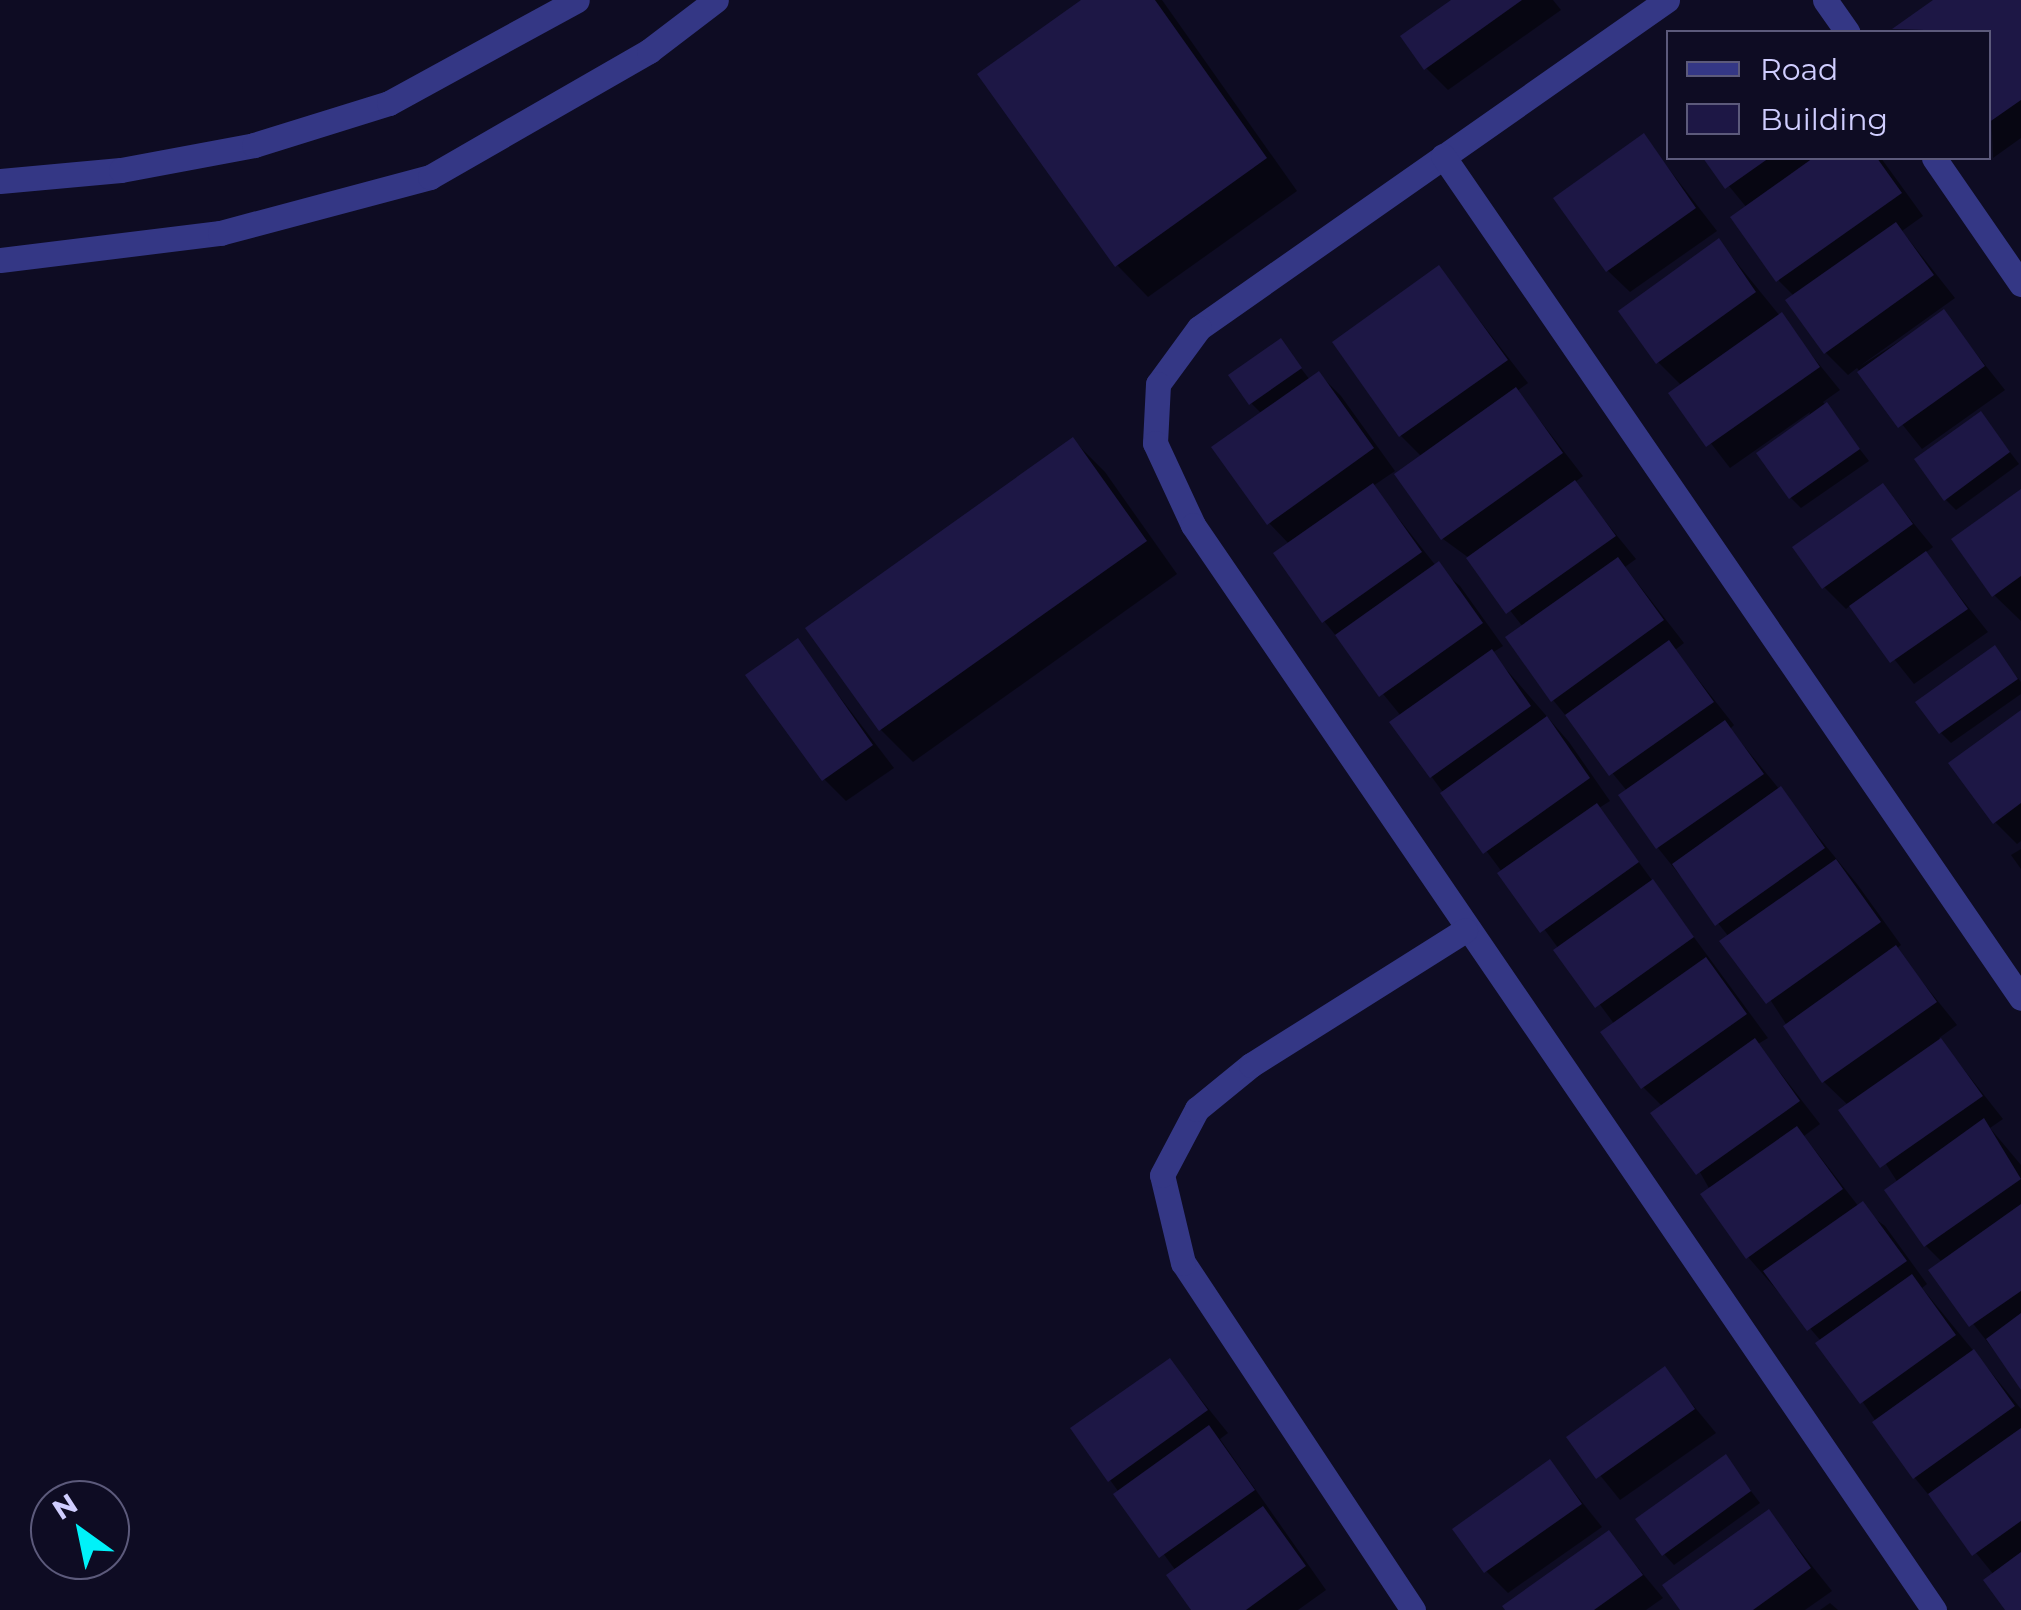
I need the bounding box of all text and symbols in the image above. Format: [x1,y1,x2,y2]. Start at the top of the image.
legend [1666,30,1991,160]
text: Road [1760,51,1838,88]
text: Building [1760,101,1888,138]
north arrow [30,1480,130,1580]
text: N [46,1486,83,1527]

